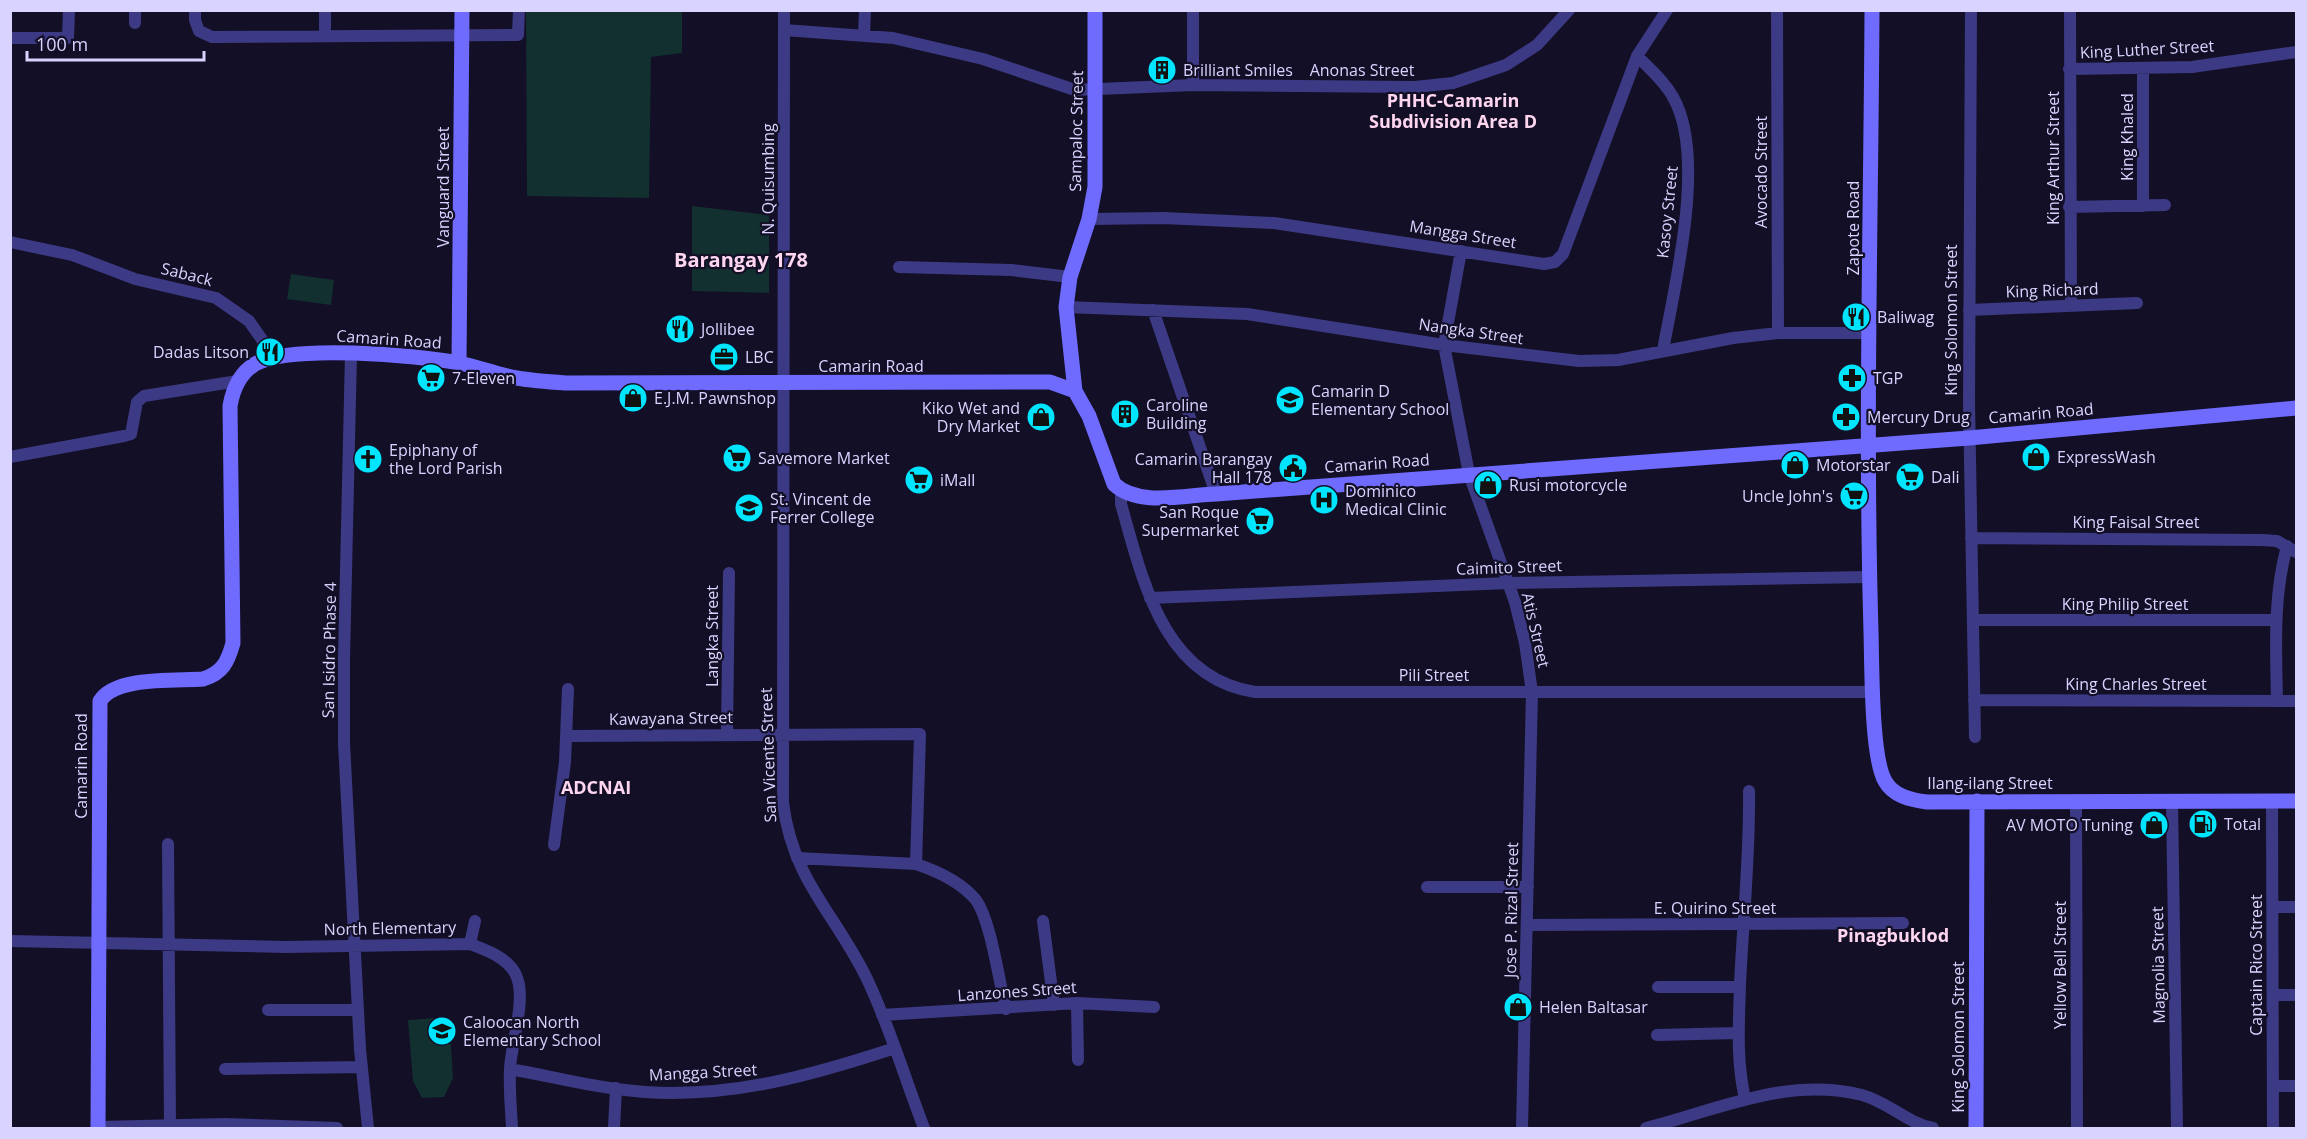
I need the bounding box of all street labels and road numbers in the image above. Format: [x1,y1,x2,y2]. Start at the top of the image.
street label: King Luther Street [2079,34,2215,64]
street label: Anonas Street [1310,59,1415,81]
street label: Sampaloc Street [1064,70,1088,192]
street label: King Arthur Street [2042,91,2064,225]
street label: King Khaled [2116,93,2138,181]
street label: Avocado Street [1750,115,1772,228]
street label: N. Quisumbing [757,123,779,235]
street label: Vanguard Street [432,126,454,247]
street label: Kasoy Street [1651,164,1683,259]
street label: Zapote Road [1842,181,1864,275]
street label: Mangga Street [1408,215,1518,253]
street label: King Solomon Street [1940,244,1962,396]
street label: Saback [159,257,216,291]
street label: King Richard [2005,277,2099,303]
street label: Nangka Street [1417,313,1525,349]
street label: Camarin Road [336,324,442,354]
street label: Camarin Road [818,355,924,377]
street label: Camarin Road [1988,397,2094,429]
street label: Camarin Road [1324,448,1430,478]
street label: King Faisal Street [2072,511,2200,533]
street label: Caimito Street [1456,554,1563,580]
street label: San Isidro Phase 4 [317,582,341,718]
street label: Langka Street [701,585,723,687]
street label: Atis Street [1517,590,1555,670]
street label: King Philip Street [2062,593,2189,615]
street label: Pili Street [1399,664,1470,686]
street label: King Charles Street [2065,673,2207,695]
street label: San Vicente Street [755,687,781,823]
street label: Kawayana Street [609,706,734,730]
street label: Camarin Road [70,713,92,819]
street label: Ilang-ilang Street [1927,772,2053,794]
street label: Jose P. Rizal Street [1499,842,1523,980]
street label: Captain Rico Street [2245,894,2267,1036]
street label: E. Quirino Street [1654,897,1777,919]
street label: Yellow Bell Street [2049,900,2071,1029]
street label: Magnolia Street [2146,906,2170,1024]
street label: North Elementary [324,916,457,940]
street label: King Solomon Street [1947,961,1969,1113]
street label: Lanzones Street [957,976,1078,1006]
street label: Mangga Street [648,1058,758,1086]

